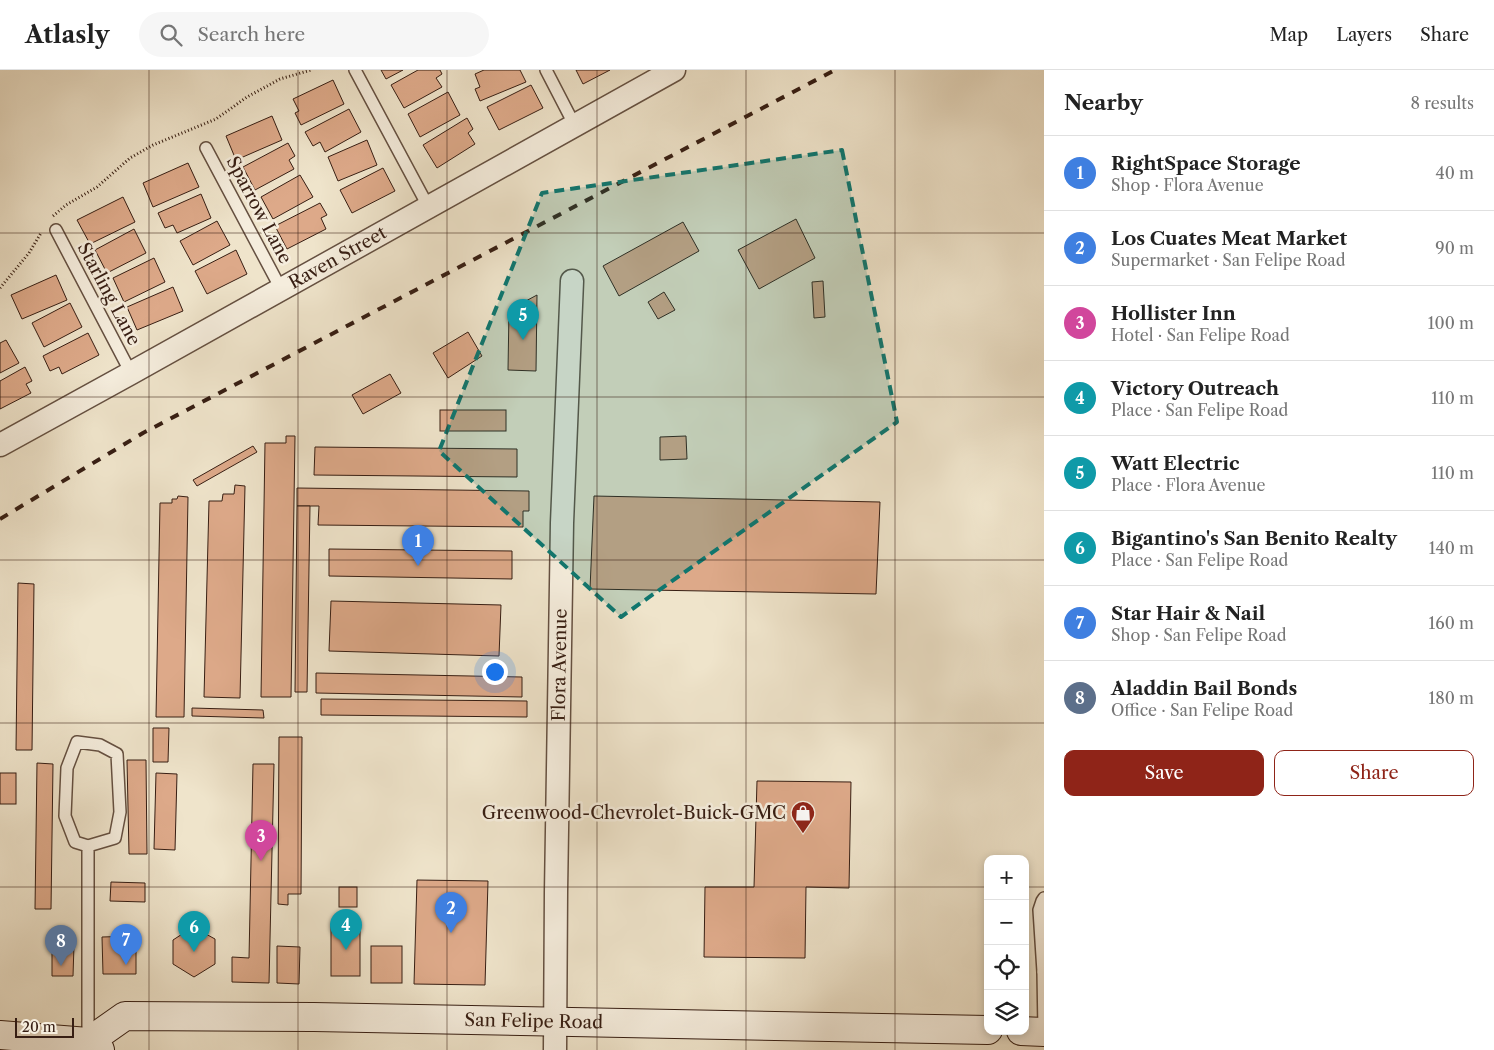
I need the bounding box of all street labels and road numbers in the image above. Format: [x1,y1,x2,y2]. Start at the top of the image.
street label: Sparrow Lane [221,153,297,267]
street label: Raven Street [285,221,391,294]
street label: Starling Lane [73,239,145,349]
street label: Flora Avenue [548,608,572,722]
street label: San Felipe Road [464,1009,603,1034]

